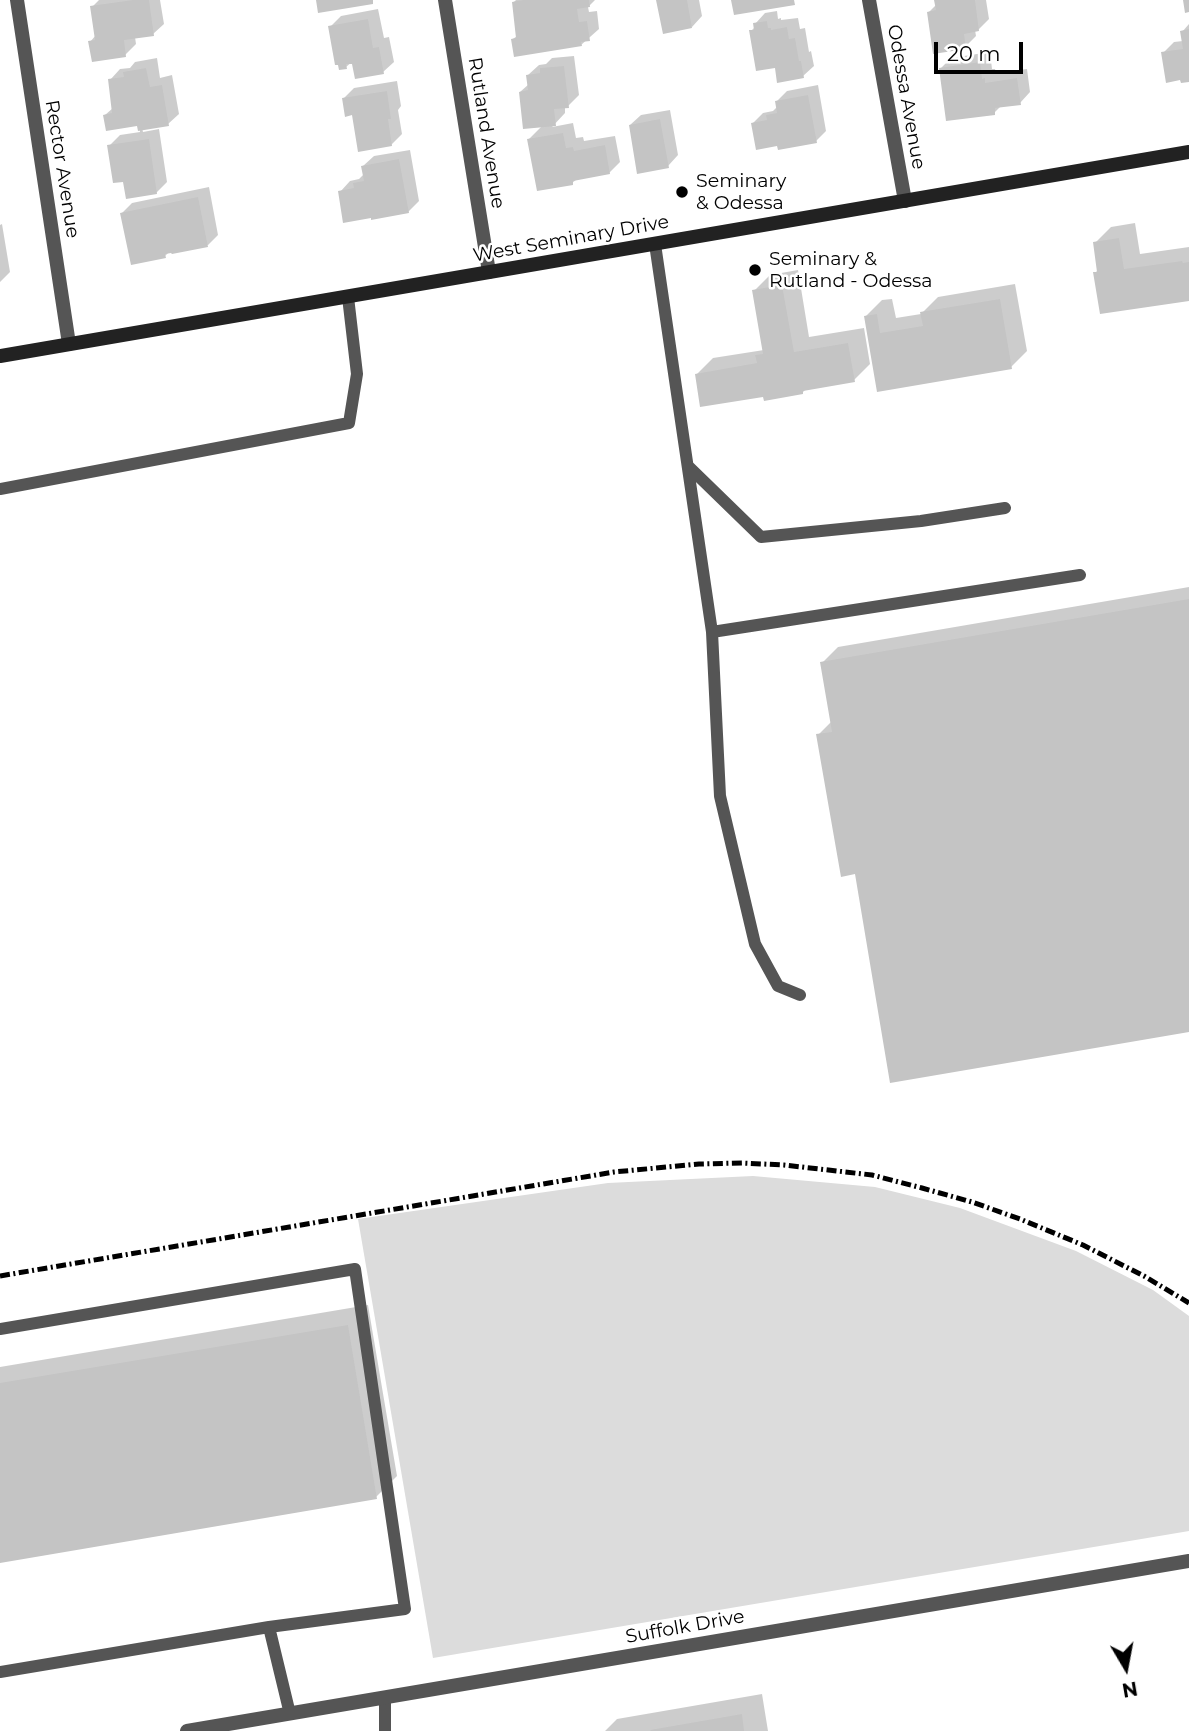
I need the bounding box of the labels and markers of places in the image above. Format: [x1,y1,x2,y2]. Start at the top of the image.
place label: Seminary & Odessa [696,170,786,214]
marker: Seminary & Odessa [674,184,690,200]
place label: Seminary & Rutland - Odessa [769,248,933,292]
marker: Seminary & Rutland - Odessa [747,262,763,278]

